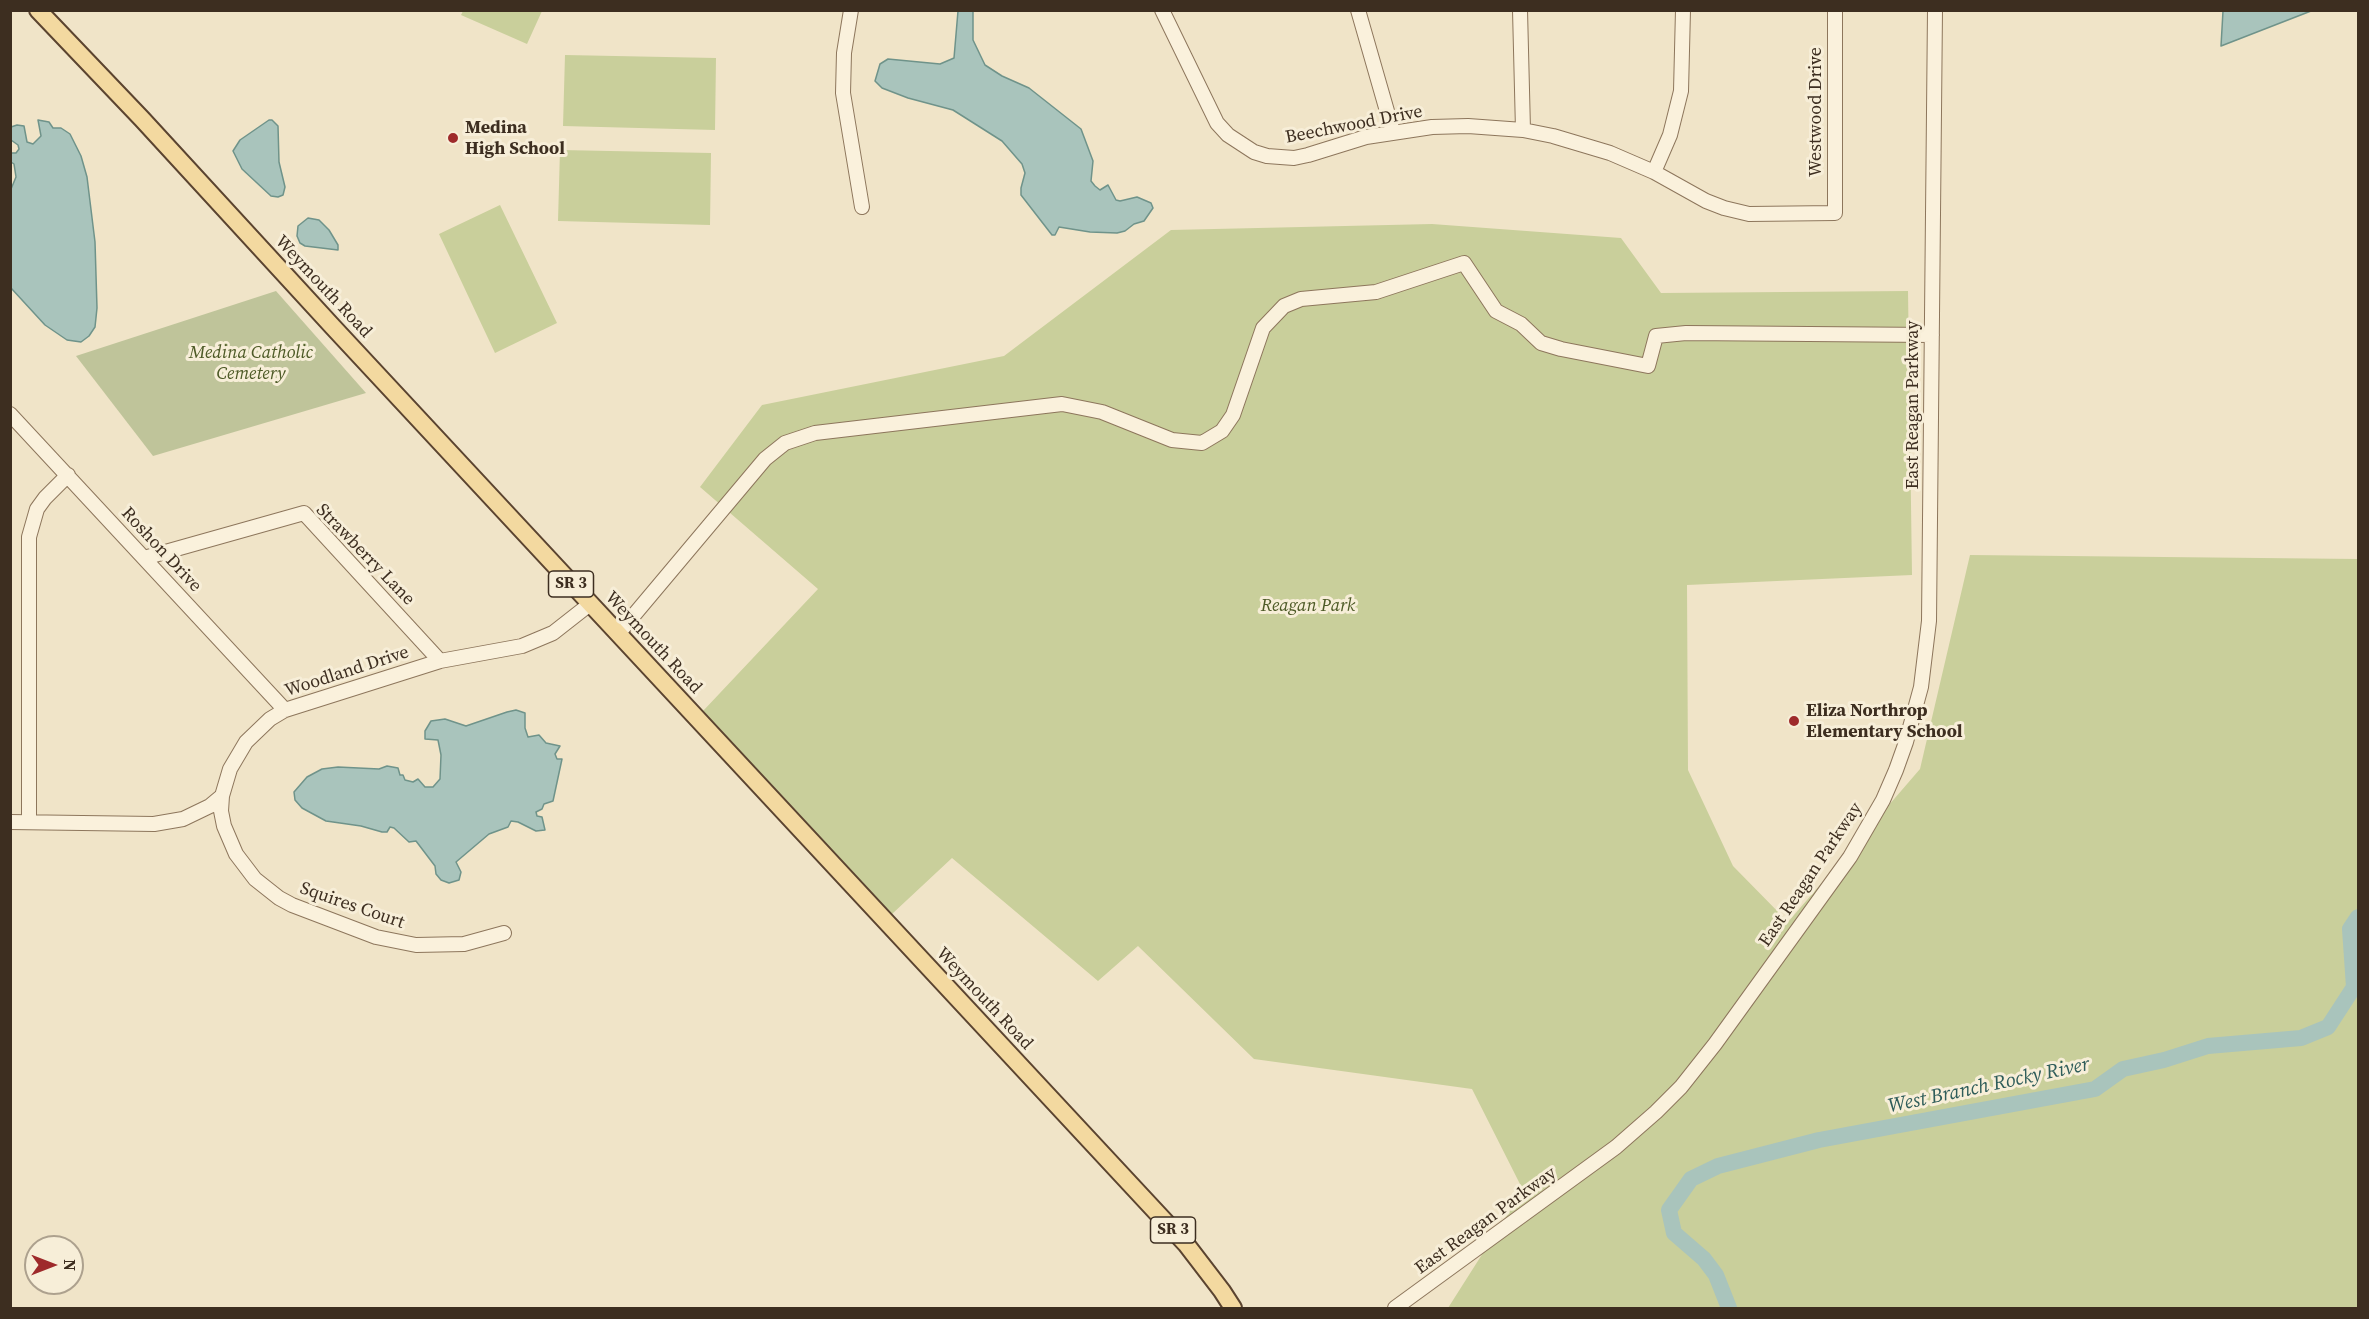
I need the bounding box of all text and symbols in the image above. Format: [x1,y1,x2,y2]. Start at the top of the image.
street label: Westwood Drive [1805,47,1827,177]
street label: Beechwood Drive [1283,101,1425,149]
place label: Medina High School [465,117,565,160]
marker: Medina High School [446,131,460,145]
street label: Weymouth Road [270,231,376,343]
street label: East Reagan Parkway [1902,320,1924,490]
park label: Medina Catholic Cemetery [189,342,313,385]
street label: Strawberry Lane [311,500,419,610]
street label: Roshon Drive [116,503,206,597]
road number: SR 3 [548,571,594,597]
street label: Weymouth Road [600,587,706,699]
park label: Reagan Park [1261,595,1355,617]
street label: Woodland Drive [282,642,412,702]
place label: Eliza Northrop Elementary School [1806,700,1963,742]
marker: Eliza Northrop Elementary School [1787,714,1801,728]
street label: East Reagan Parkway [1755,799,1867,951]
street label: Squires Court [297,878,407,934]
street label: Weymouth Road [931,943,1037,1055]
water label: West Branch Rocky River [1886,1053,2092,1119]
street label: East Reagan Parkway [1411,1163,1561,1279]
road number: SR 3 [1150,1217,1196,1243]
north arrow [24,1235,84,1295]
text: N [59,1259,81,1271]

